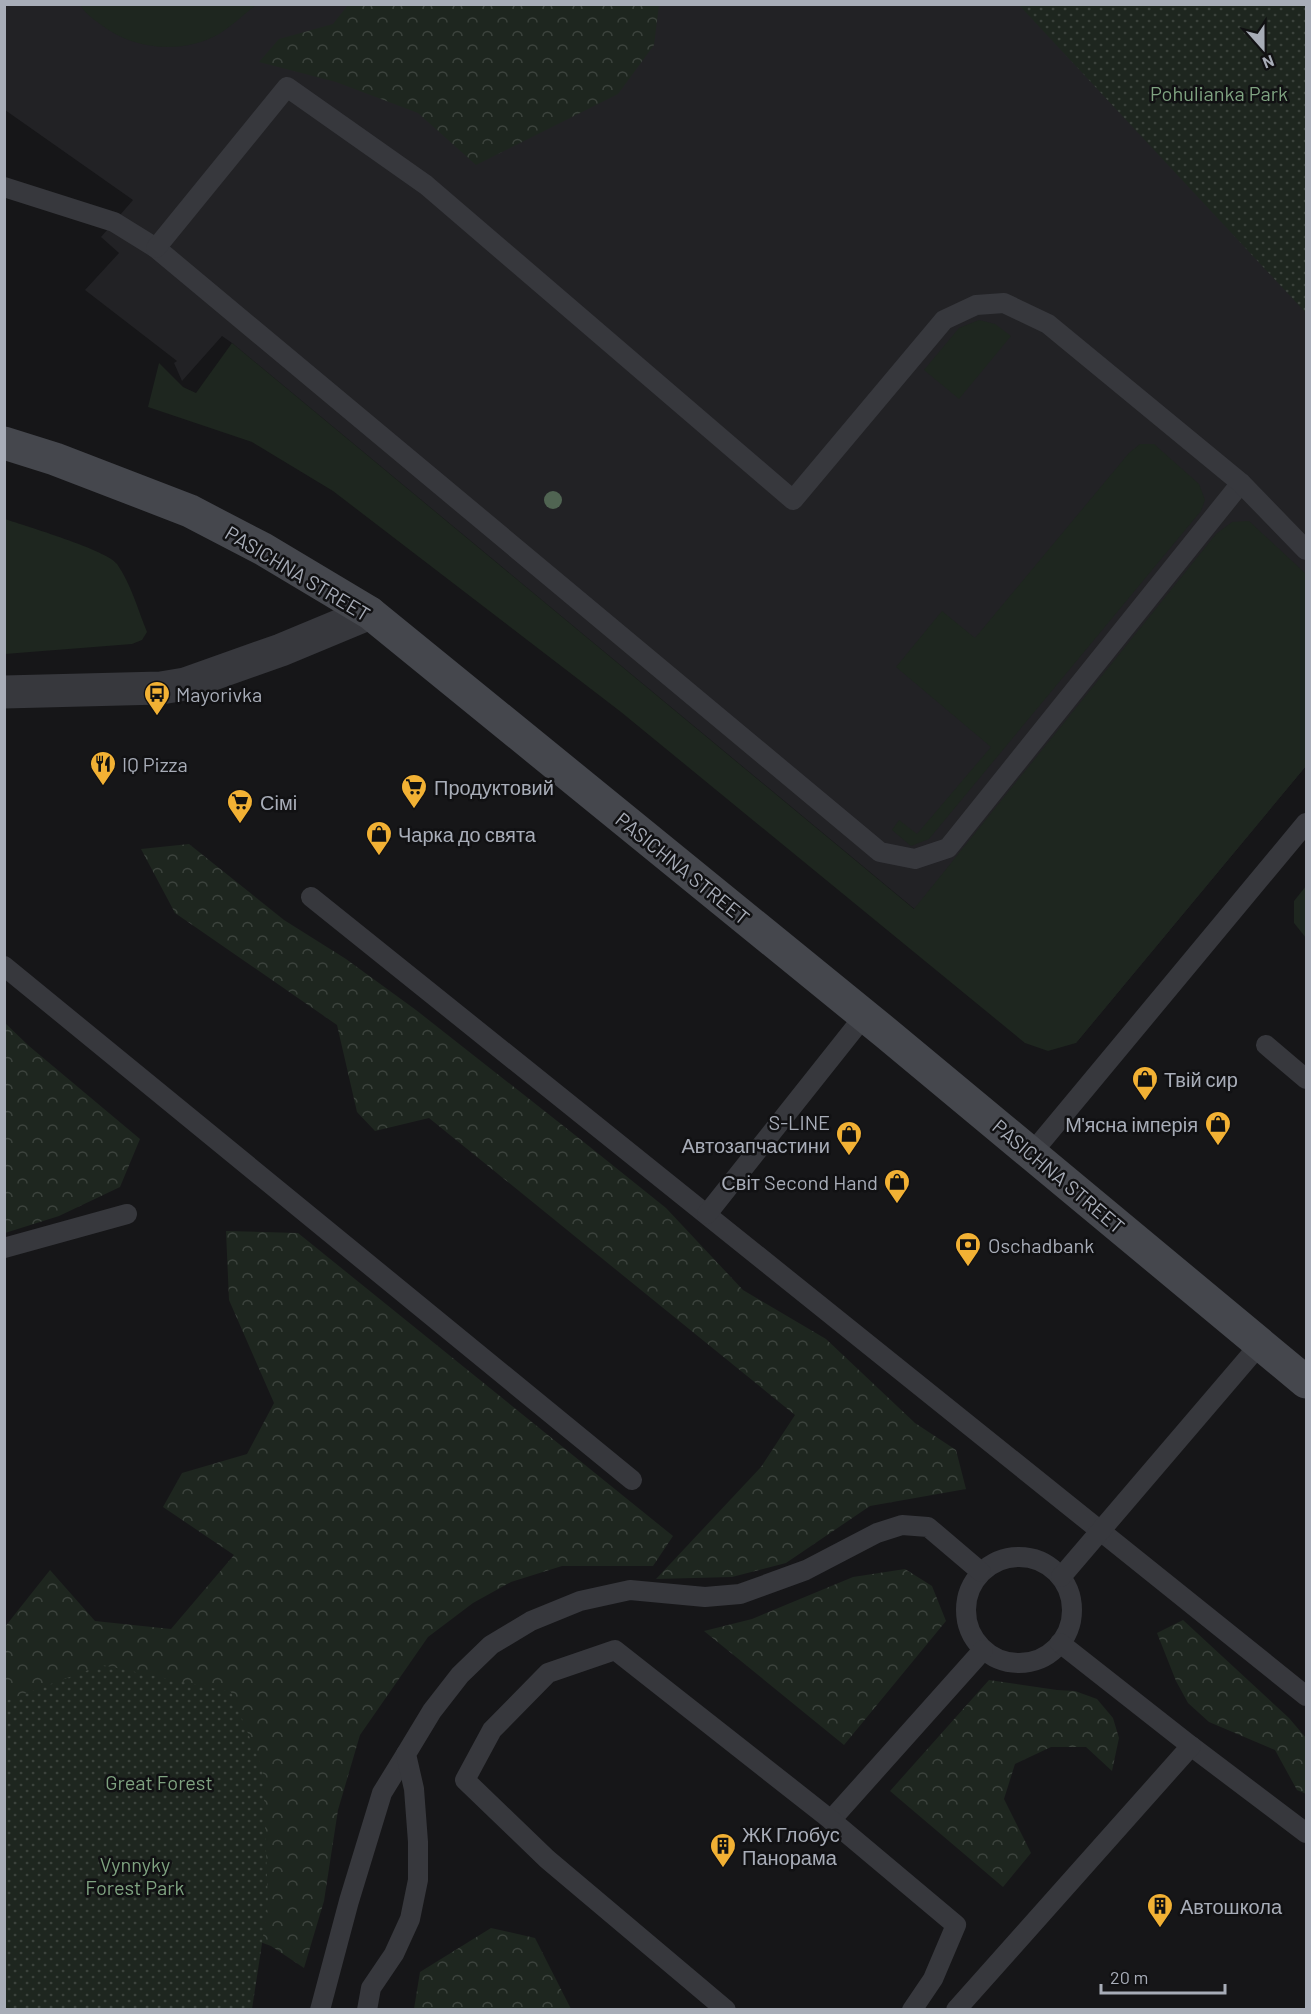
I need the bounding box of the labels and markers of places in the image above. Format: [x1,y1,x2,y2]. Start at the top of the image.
bus stop icon: Mayorivka [142,679,172,717]
place label: Mayorivka [176,682,262,706]
restaurant icon: IQ Pizza [88,749,118,787]
place label: IQ Pizza [122,752,188,776]
supermarket icon: Продуктовий [399,772,429,810]
place label: Продуктовий [434,775,554,799]
supermarket icon: Сімі [225,787,255,825]
place label: Сімі [260,790,297,814]
shop icon: Чарка до свята [364,819,394,857]
place label: Чарка до свята [398,822,537,846]
shop icon: Твій сир [1130,1064,1160,1102]
place label: Твій сир [1164,1067,1238,1091]
shop icon: М'ясна імперія [1203,1109,1233,1147]
place label: S-LINE Автозапчастини [681,1110,830,1157]
place label: М'ясна імперія [1065,1112,1198,1136]
shop icon: S-LINE Автозапчастини [834,1119,864,1157]
shop icon: Світ Second Hand [882,1167,912,1205]
place label: Світ Second Hand [721,1170,878,1194]
bank icon: Oschadbank [953,1230,983,1268]
place label: Oschadbank [988,1233,1094,1257]
place label: ЖК Глобус Панорама [742,1822,840,1869]
building icon: ЖК Глобус Панорама [708,1831,738,1869]
building icon: Автошкола [1145,1891,1175,1929]
place label: Автошкола [1180,1894,1283,1918]

